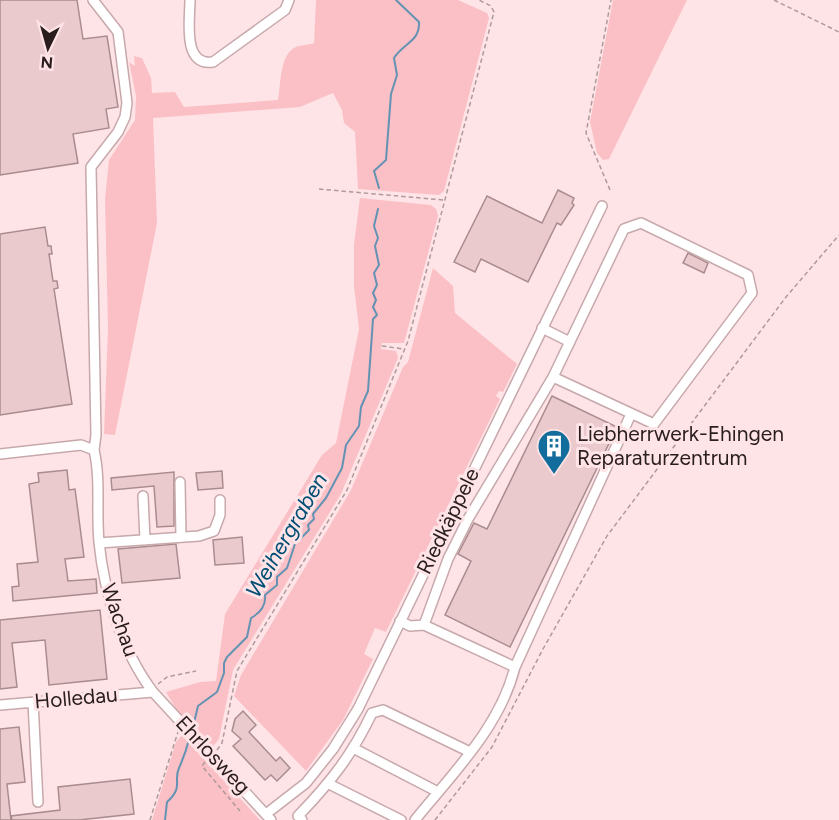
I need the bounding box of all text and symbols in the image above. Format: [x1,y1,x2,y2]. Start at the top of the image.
north arrow [18,18,78,78]
text: N [40,52,54,72]
place label: Liebherrwerk-Ehingen Reparaturzentrum [577,421,784,470]
building icon: Liebherrwerk-Ehingen Reparaturzentrum [536,428,572,475]
street label: Riedkäppele [411,464,484,578]
water label: Weihergraben [240,468,333,602]
street label: Wachau [96,580,145,660]
street label: Holledau [33,681,119,714]
street label: Ehrlosweg [171,710,256,799]

